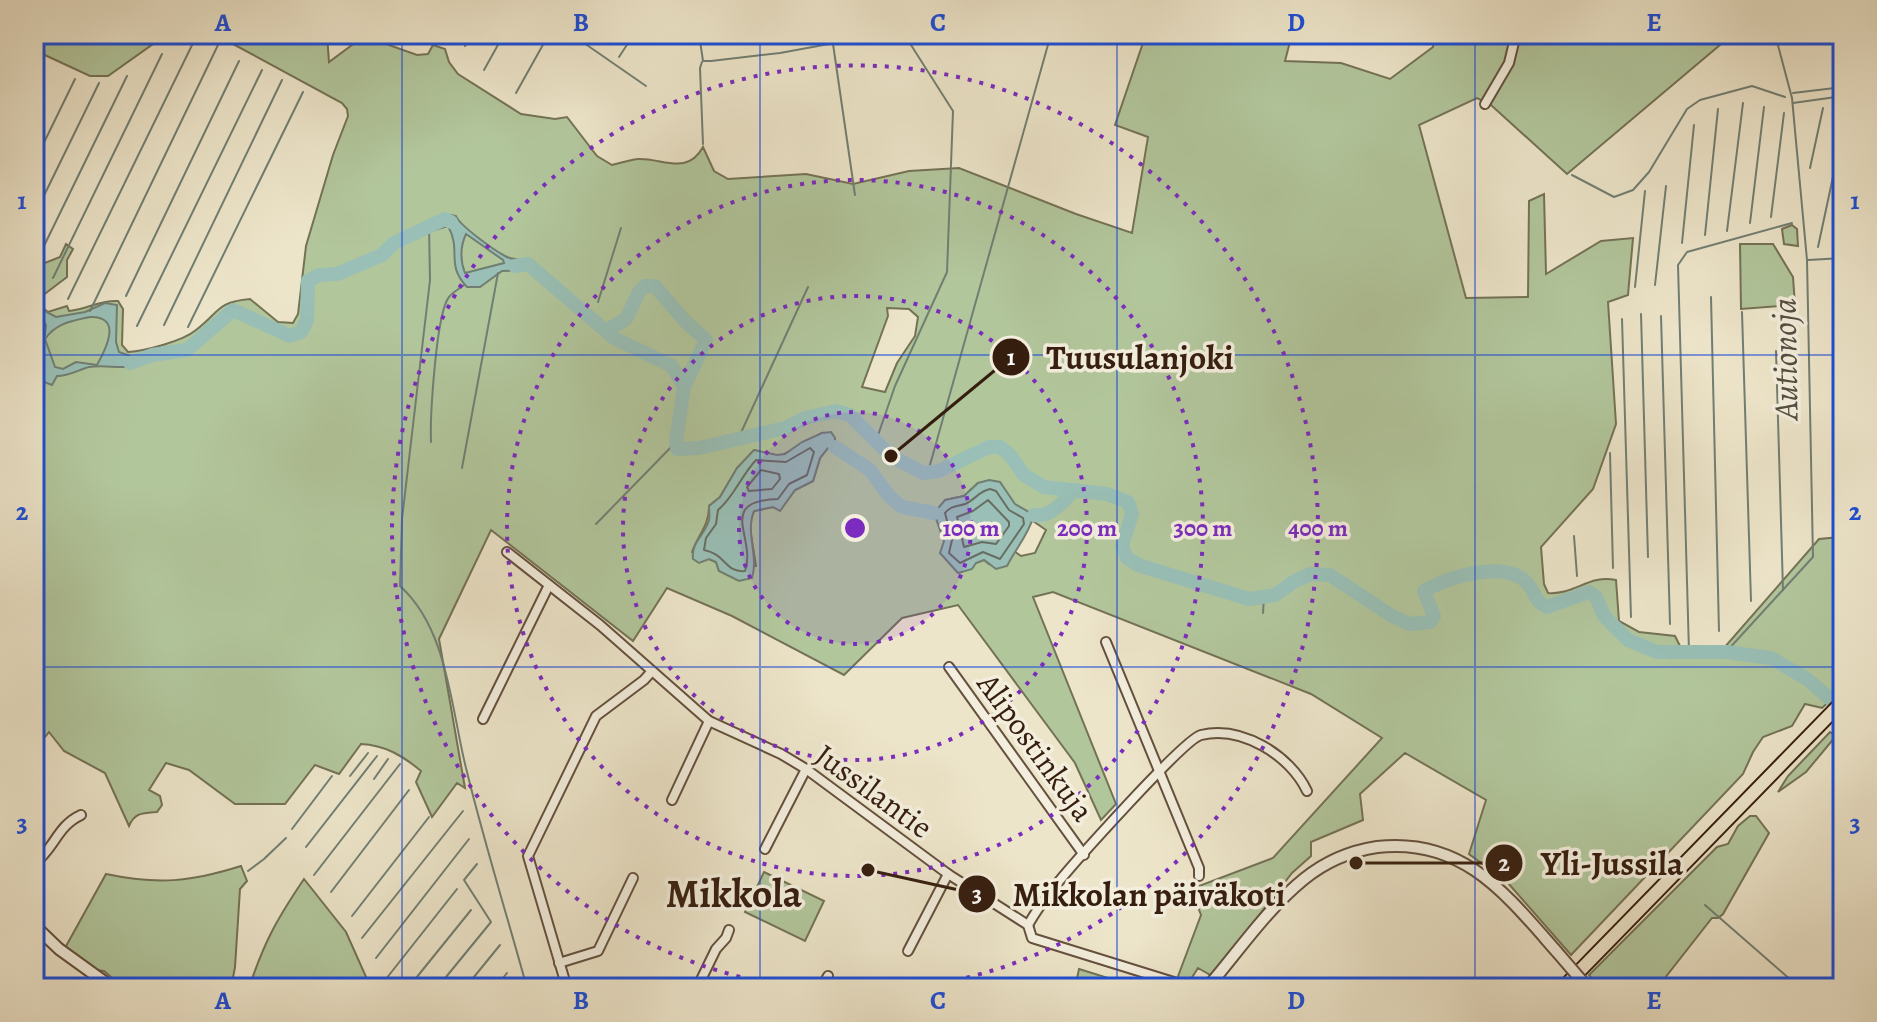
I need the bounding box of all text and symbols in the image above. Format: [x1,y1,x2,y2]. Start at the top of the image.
text: A [214,5,232,40]
text: B [573,5,589,40]
text: C [930,5,946,40]
text: D [1287,5,1305,40]
text: E [1646,5,1662,40]
text: 1 [17,183,27,218]
text: 1 [1850,183,1860,218]
water label: Autionoja [1760,298,1810,422]
callout: Tuusulanjoki [991,328,1250,386]
text: Tuusulanjoki [1046,334,1234,381]
text: 1 [1007,341,1016,373]
text: 2 [16,494,29,529]
text: 2 [1849,494,1862,529]
text: 100 m [942,512,1000,544]
text: 200 m [1057,512,1117,544]
text: 300 m [1174,512,1232,544]
text: 400 m [1288,512,1348,544]
centre of rings [841,514,869,542]
street label: Alipostinkuja [967,663,1105,830]
street label: Jussilantie [806,733,942,849]
text: 3 [16,805,28,840]
text: 3 [1849,805,1861,840]
callout: Yli-Jussila [1484,834,1699,892]
text: Yli-Jussila [1540,840,1684,887]
text: 2 [1498,847,1510,879]
callout: Mikkolan päiväkoti [957,865,1302,923]
district label: Mikkola [666,866,803,921]
text: Mikkolan päiväkoti [1013,871,1285,918]
text: 3 [972,878,982,910]
text: A [214,983,232,1018]
text: B [573,983,589,1018]
text: C [930,983,946,1018]
text: D [1287,983,1305,1018]
text: E [1646,983,1662,1018]

